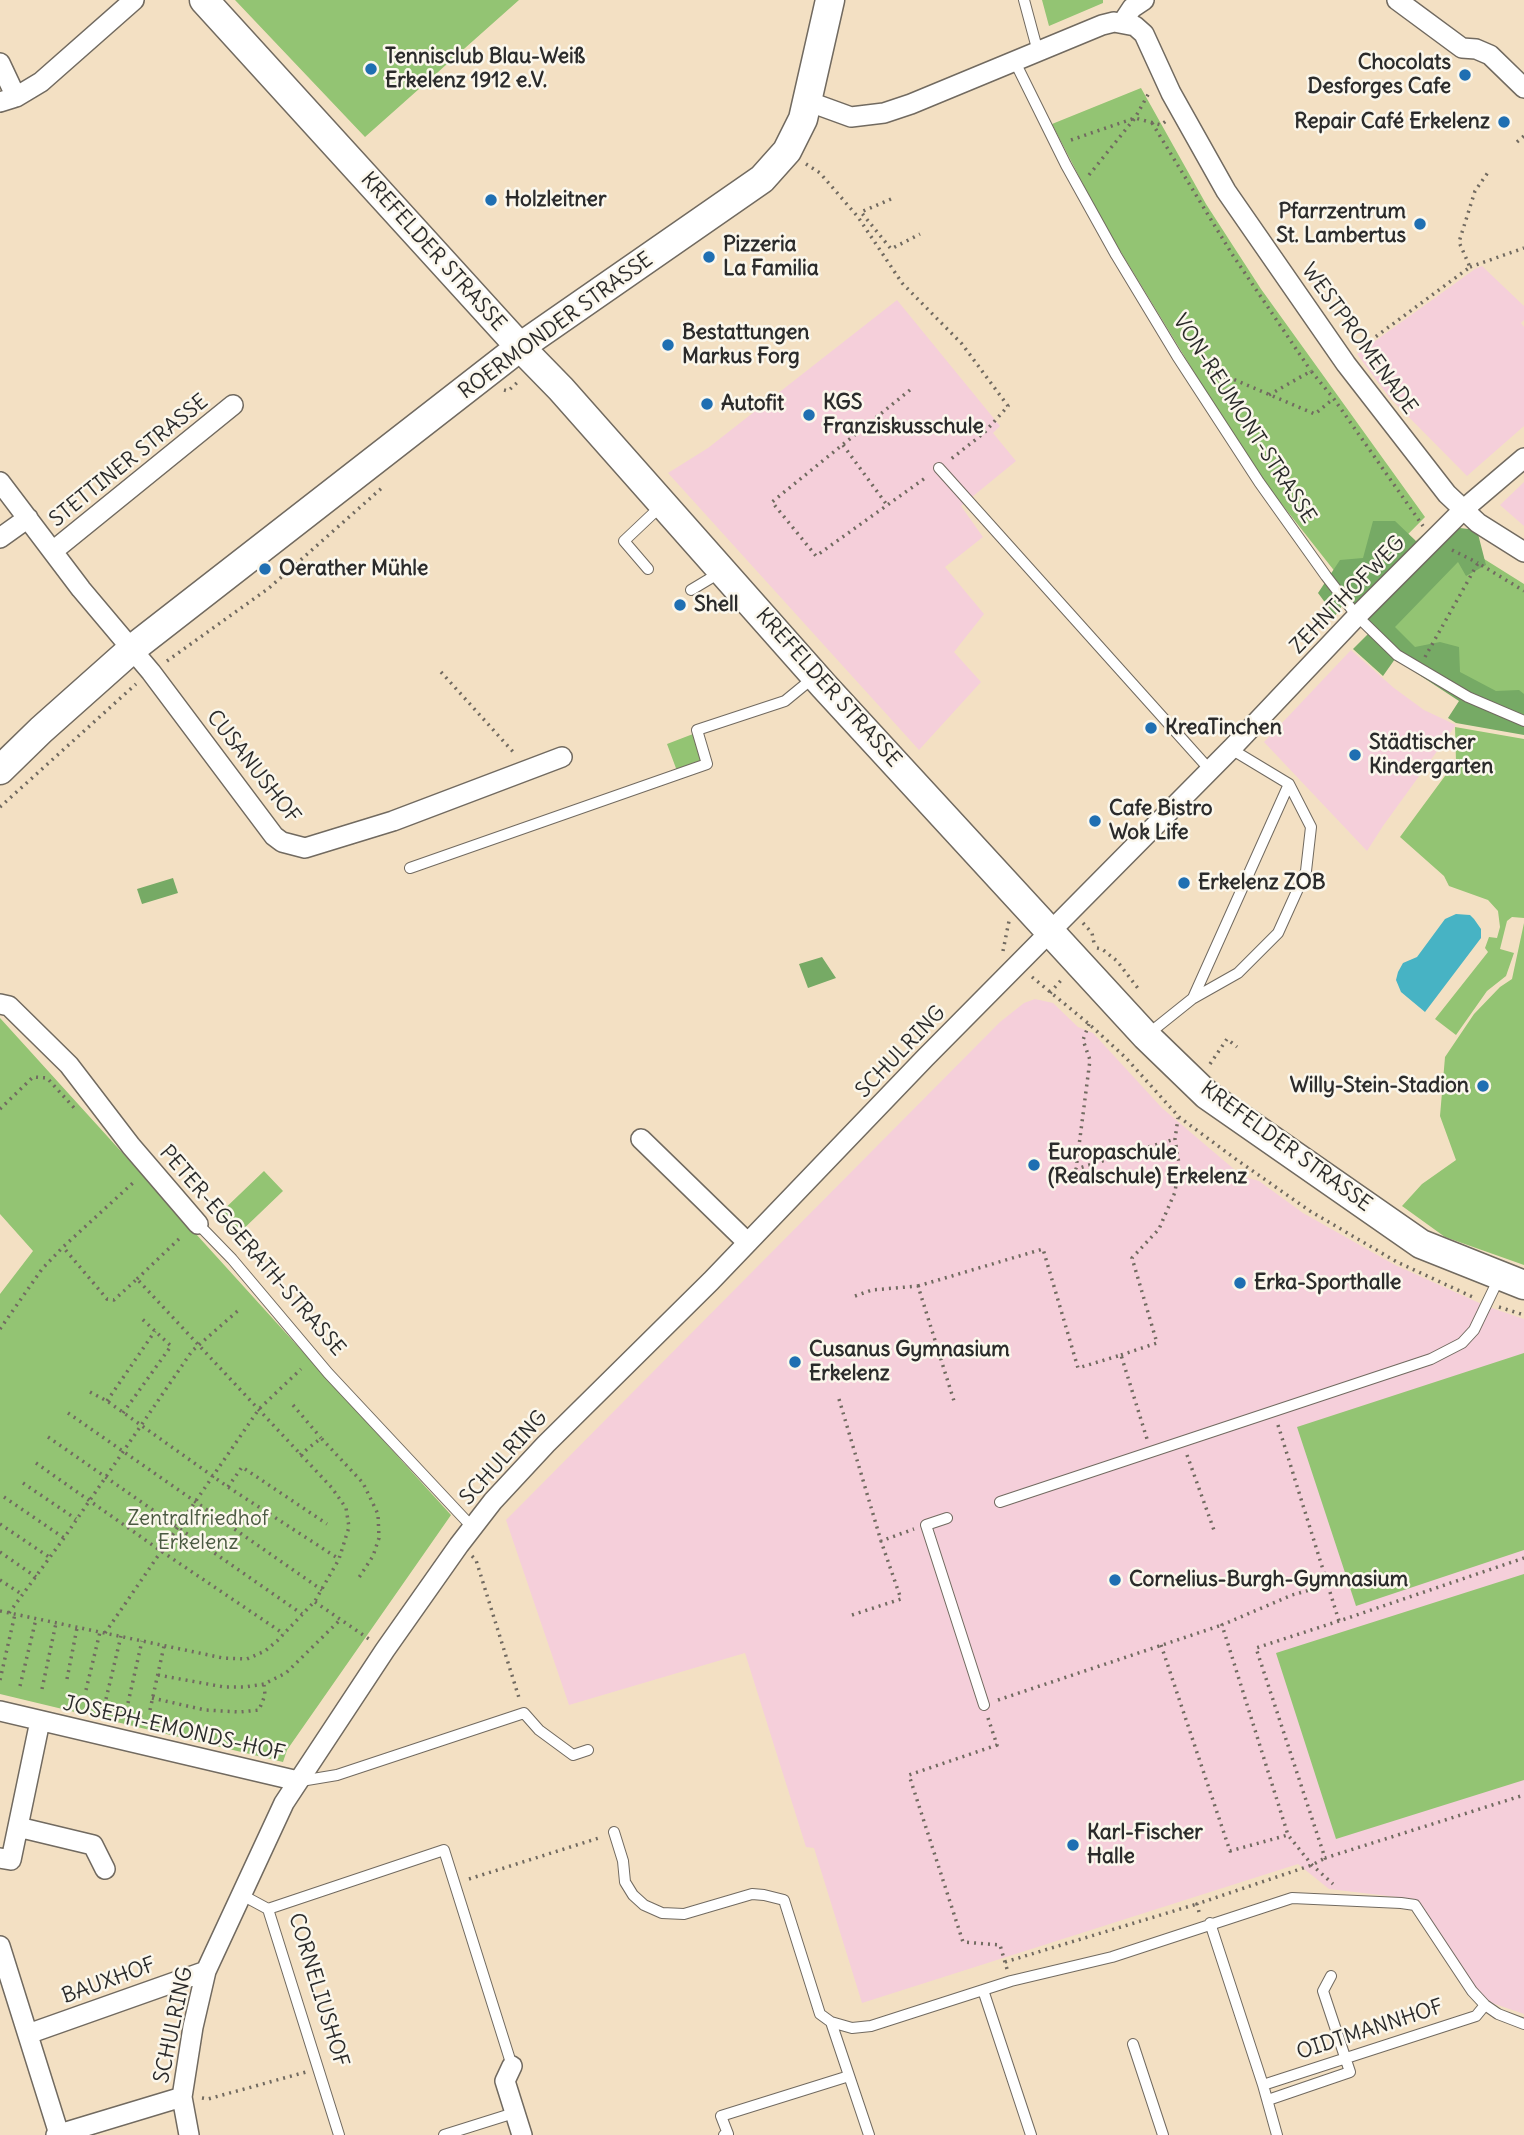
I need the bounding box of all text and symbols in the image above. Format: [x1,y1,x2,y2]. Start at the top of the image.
place label: Tennisclub Blau-Weiß Erkelenz 1912 e.V. [385,44,585,94]
place label: Chocolats Desforges Cafe [1308,50,1451,100]
marker: Tennisclub Blau-Weiß Erkelenz 1912 e.V. [363,61,379,77]
marker: Chocolats Desforges Cafe [1457,67,1473,83]
place label: Repair Café Erkelenz [1294,109,1490,135]
marker: Repair Café Erkelenz [1496,114,1512,130]
street label: KREFELDER STRASSE [355,167,511,337]
place label: Holzleitner [505,187,606,213]
marker: Holzleitner [483,192,499,208]
place label: Pfarrzentrum St. Lambertus [1276,199,1406,249]
marker: Pfarrzentrum St. Lambertus [1412,216,1428,232]
place label: Pizzeria La Familia [723,232,819,282]
street label: ROERMONDER STRASSE [454,247,658,405]
marker: Pizzeria La Familia [701,249,717,265]
street label: WESTPROMENADE [1296,258,1422,420]
street label: VON-REUMONT-STRASSE [1167,310,1321,528]
place label: Bestattungen Markus Forg [682,320,809,370]
marker: Bestattungen Markus Forg [660,337,676,353]
street label: STETTINER STRASSE [45,389,213,533]
place label: KGS Franziskusschule [823,390,984,440]
place label: Autofit [721,391,784,417]
marker: Autofit [699,396,715,412]
marker: KGS Franziskusschule [801,407,817,423]
street label: ZEHNTHOFWEG [1285,531,1411,659]
place label: Oerather Mühle [279,556,428,582]
marker: Oerather Mühle [257,561,273,577]
place label: Shell [694,592,739,618]
marker: Shell [672,597,688,613]
street label: KREFELDER STRASSE [750,603,906,773]
street label: CUSANUSHOF [201,705,305,829]
place label: KreaTinchen [1165,715,1282,741]
marker: KreaTinchen [1143,720,1159,736]
place label: Städtischer Kindergarten [1369,730,1493,780]
marker: Städtischer Kindergarten [1347,747,1363,763]
place label: Cafe Bistro Wok Life [1109,796,1213,846]
marker: Cafe Bistro Wok Life [1087,813,1103,829]
place label: Erkelenz ZOB [1198,870,1325,896]
marker: Erkelenz ZOB [1176,875,1192,891]
street label: SCHULRING [851,1001,951,1103]
place label: Willy-Stein-Stadion [1290,1073,1469,1099]
street label: KREFELDER STRASSE [1196,1077,1376,1217]
marker: Willy-Stein-Stadion [1475,1078,1491,1094]
place label: Europaschule (Realschule) Erkelenz [1048,1140,1247,1190]
street label: PETER-EGGERATH-STRASSE [154,1141,350,1361]
marker: Europaschule (Realschule) Erkelenz [1026,1157,1042,1173]
place label: Erka-Sporthalle [1254,1270,1401,1296]
marker: Erka-Sporthalle [1232,1275,1248,1291]
place label: Cusanus Gymnasium Erkelenz [809,1337,1010,1387]
marker: Cusanus Gymnasium Erkelenz [787,1354,803,1370]
street label: SCHULRING [455,1406,553,1510]
park label: Zentralfriedhof Erkelenz [127,1506,269,1556]
place label: Cornelius-Burgh-Gymnasium [1129,1567,1408,1593]
marker: Cornelius-Burgh-Gymnasium [1107,1572,1123,1588]
street label: JOSEPH-EMONDS-HOF [61,1691,287,1767]
place label: Karl-Fischer Halle [1087,1820,1203,1870]
marker: Karl-Fischer Halle [1065,1837,1081,1853]
street label: CORNELIUSHOF [283,1910,353,2070]
street label: BAUXHOF [59,1952,159,2010]
street label: SCHULRING [149,1965,199,2085]
street label: OIDTMANNHOF [1293,1994,1447,2066]

